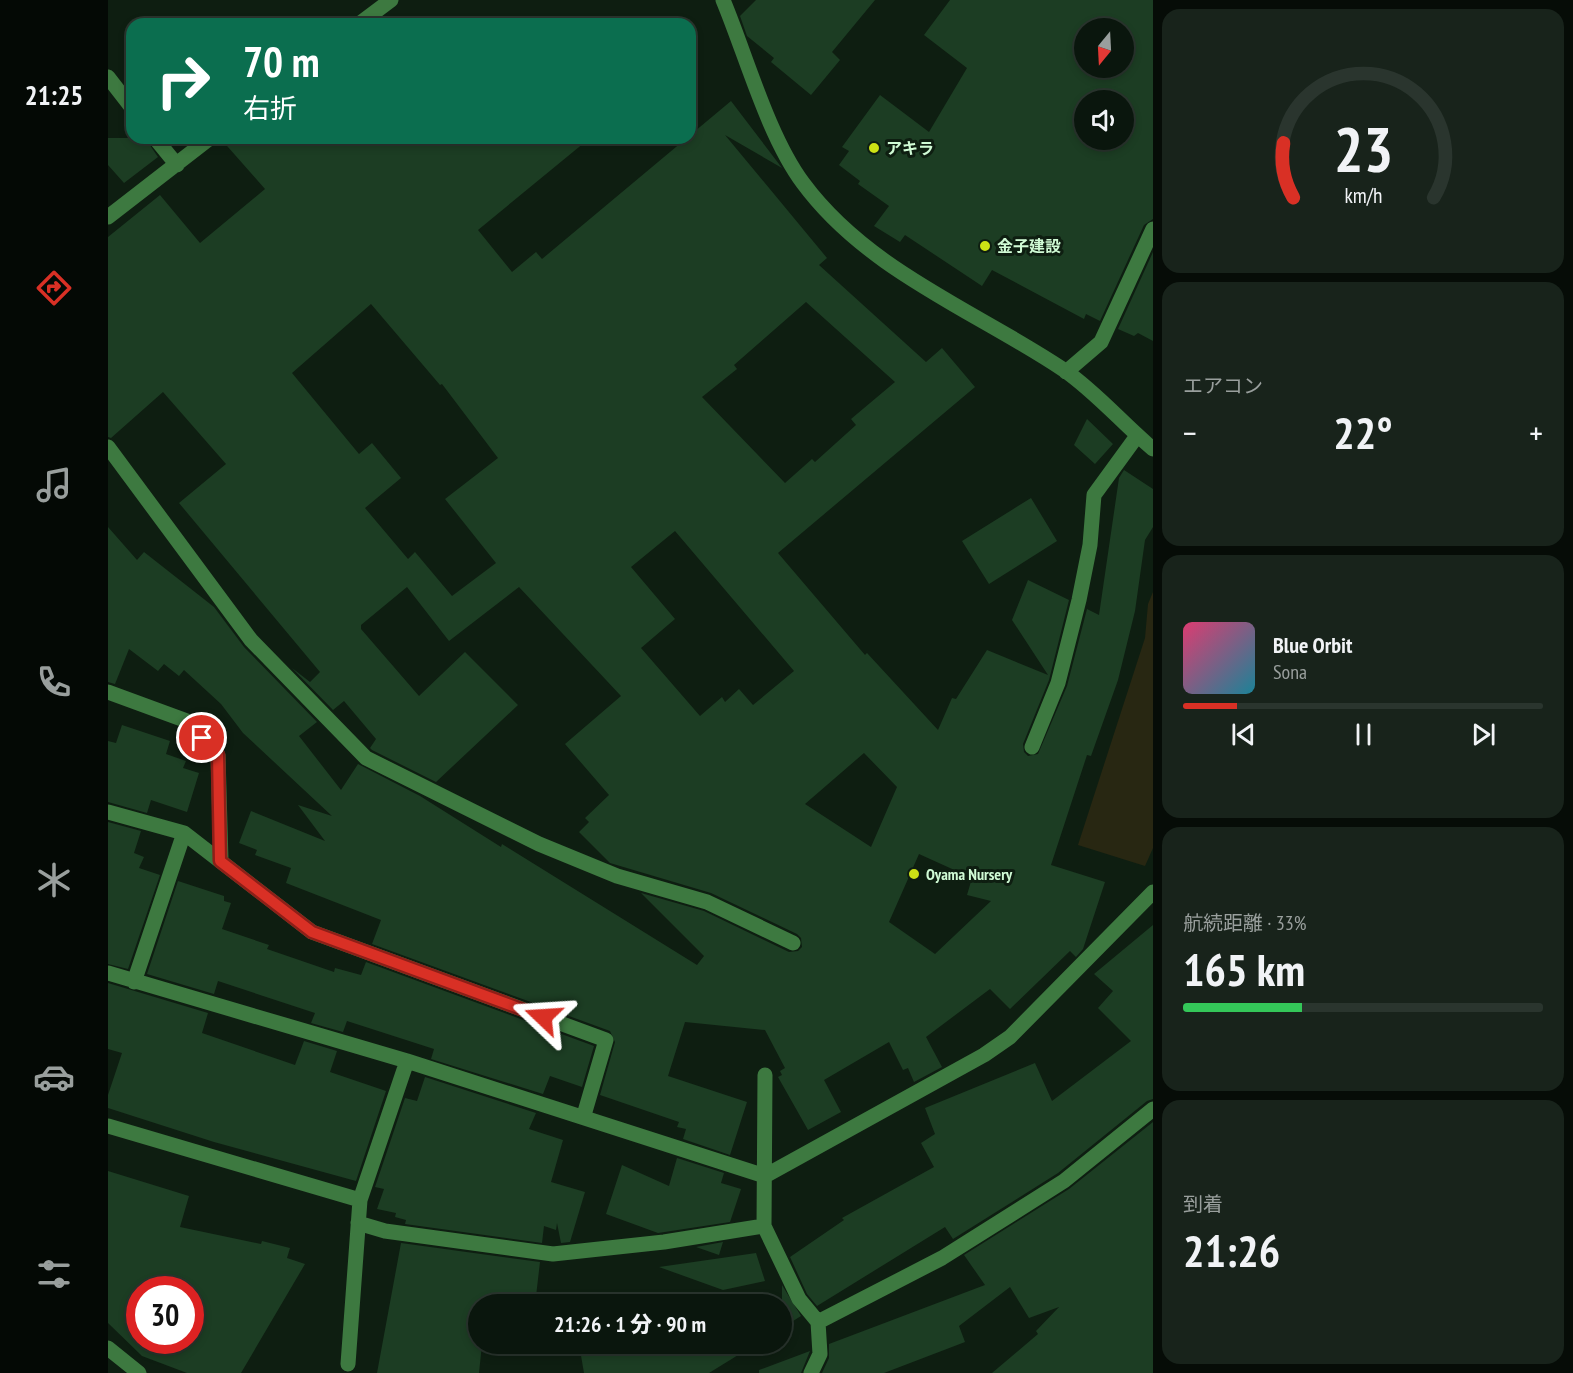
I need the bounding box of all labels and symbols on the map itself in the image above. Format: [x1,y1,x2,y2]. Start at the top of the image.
north arrow [1074,18,1134,78]
place label: アキラ [886,138,934,158]
marker: アキラ [867,141,881,155]
place label: 金子建設 [997,236,1061,256]
marker: 金子建設 [978,239,992,253]
pin [176,712,227,763]
place label: Oyama Nursery [926,864,1013,884]
marker: Oyama Nursery [907,867,921,881]
position arrow [511,985,575,1049]
speed limit sign: 30 [126,1276,204,1354]

